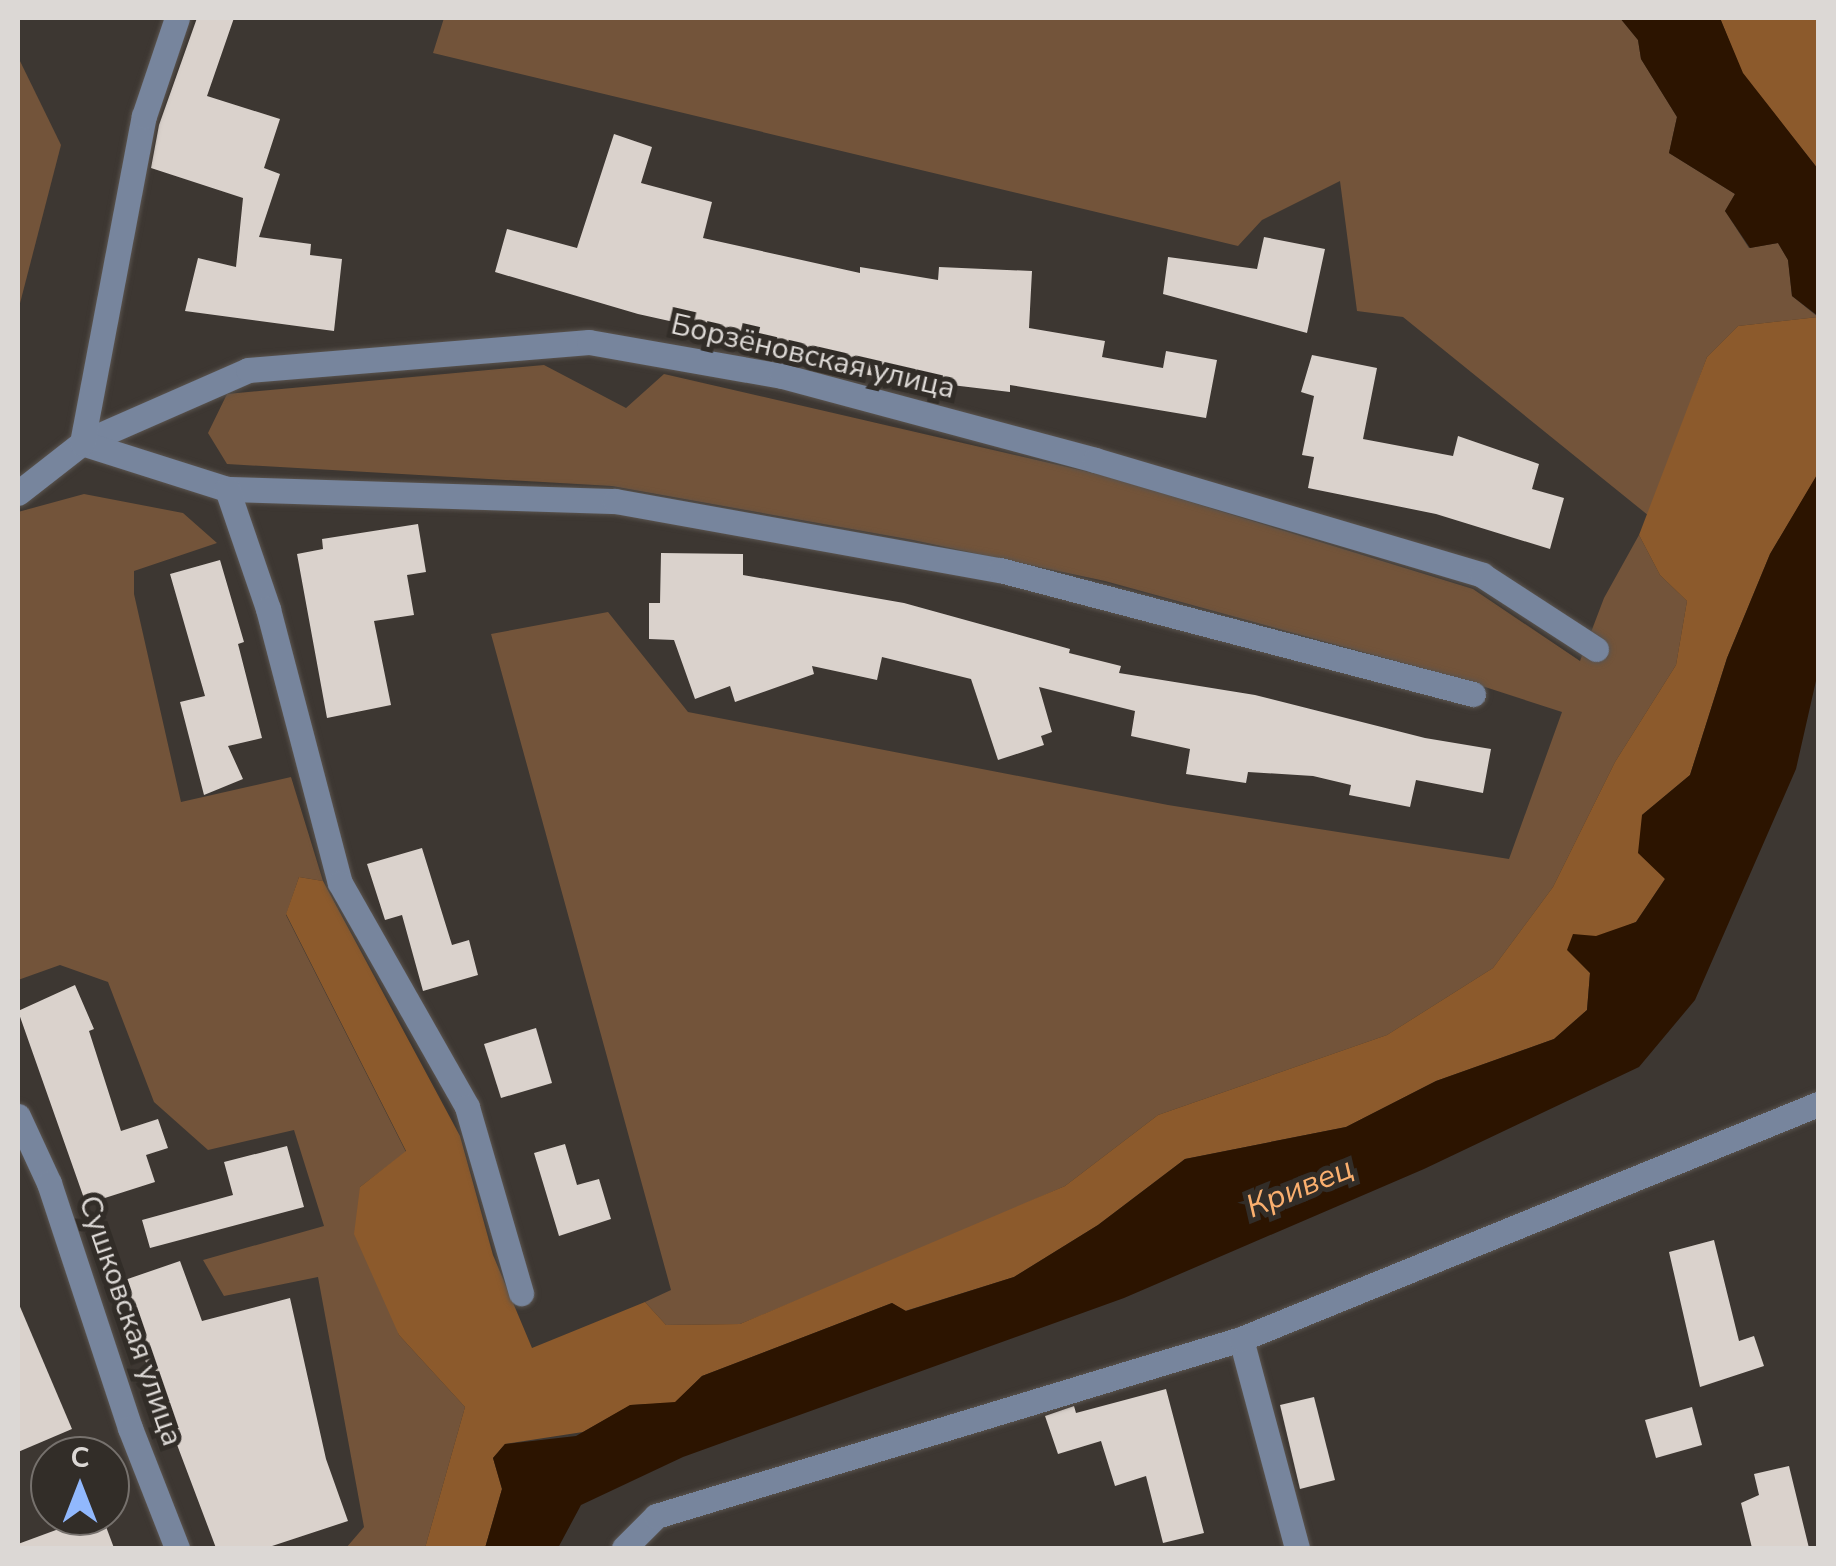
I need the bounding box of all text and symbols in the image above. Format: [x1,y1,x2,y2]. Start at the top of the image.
street label: Борзёновская улица [667,307,959,407]
water label: Кривец [1241,1149,1359,1227]
street label: Сушковская улица [70,1191,190,1451]
north arrow [30,1436,130,1536]
text: С [70,1439,90,1477]

